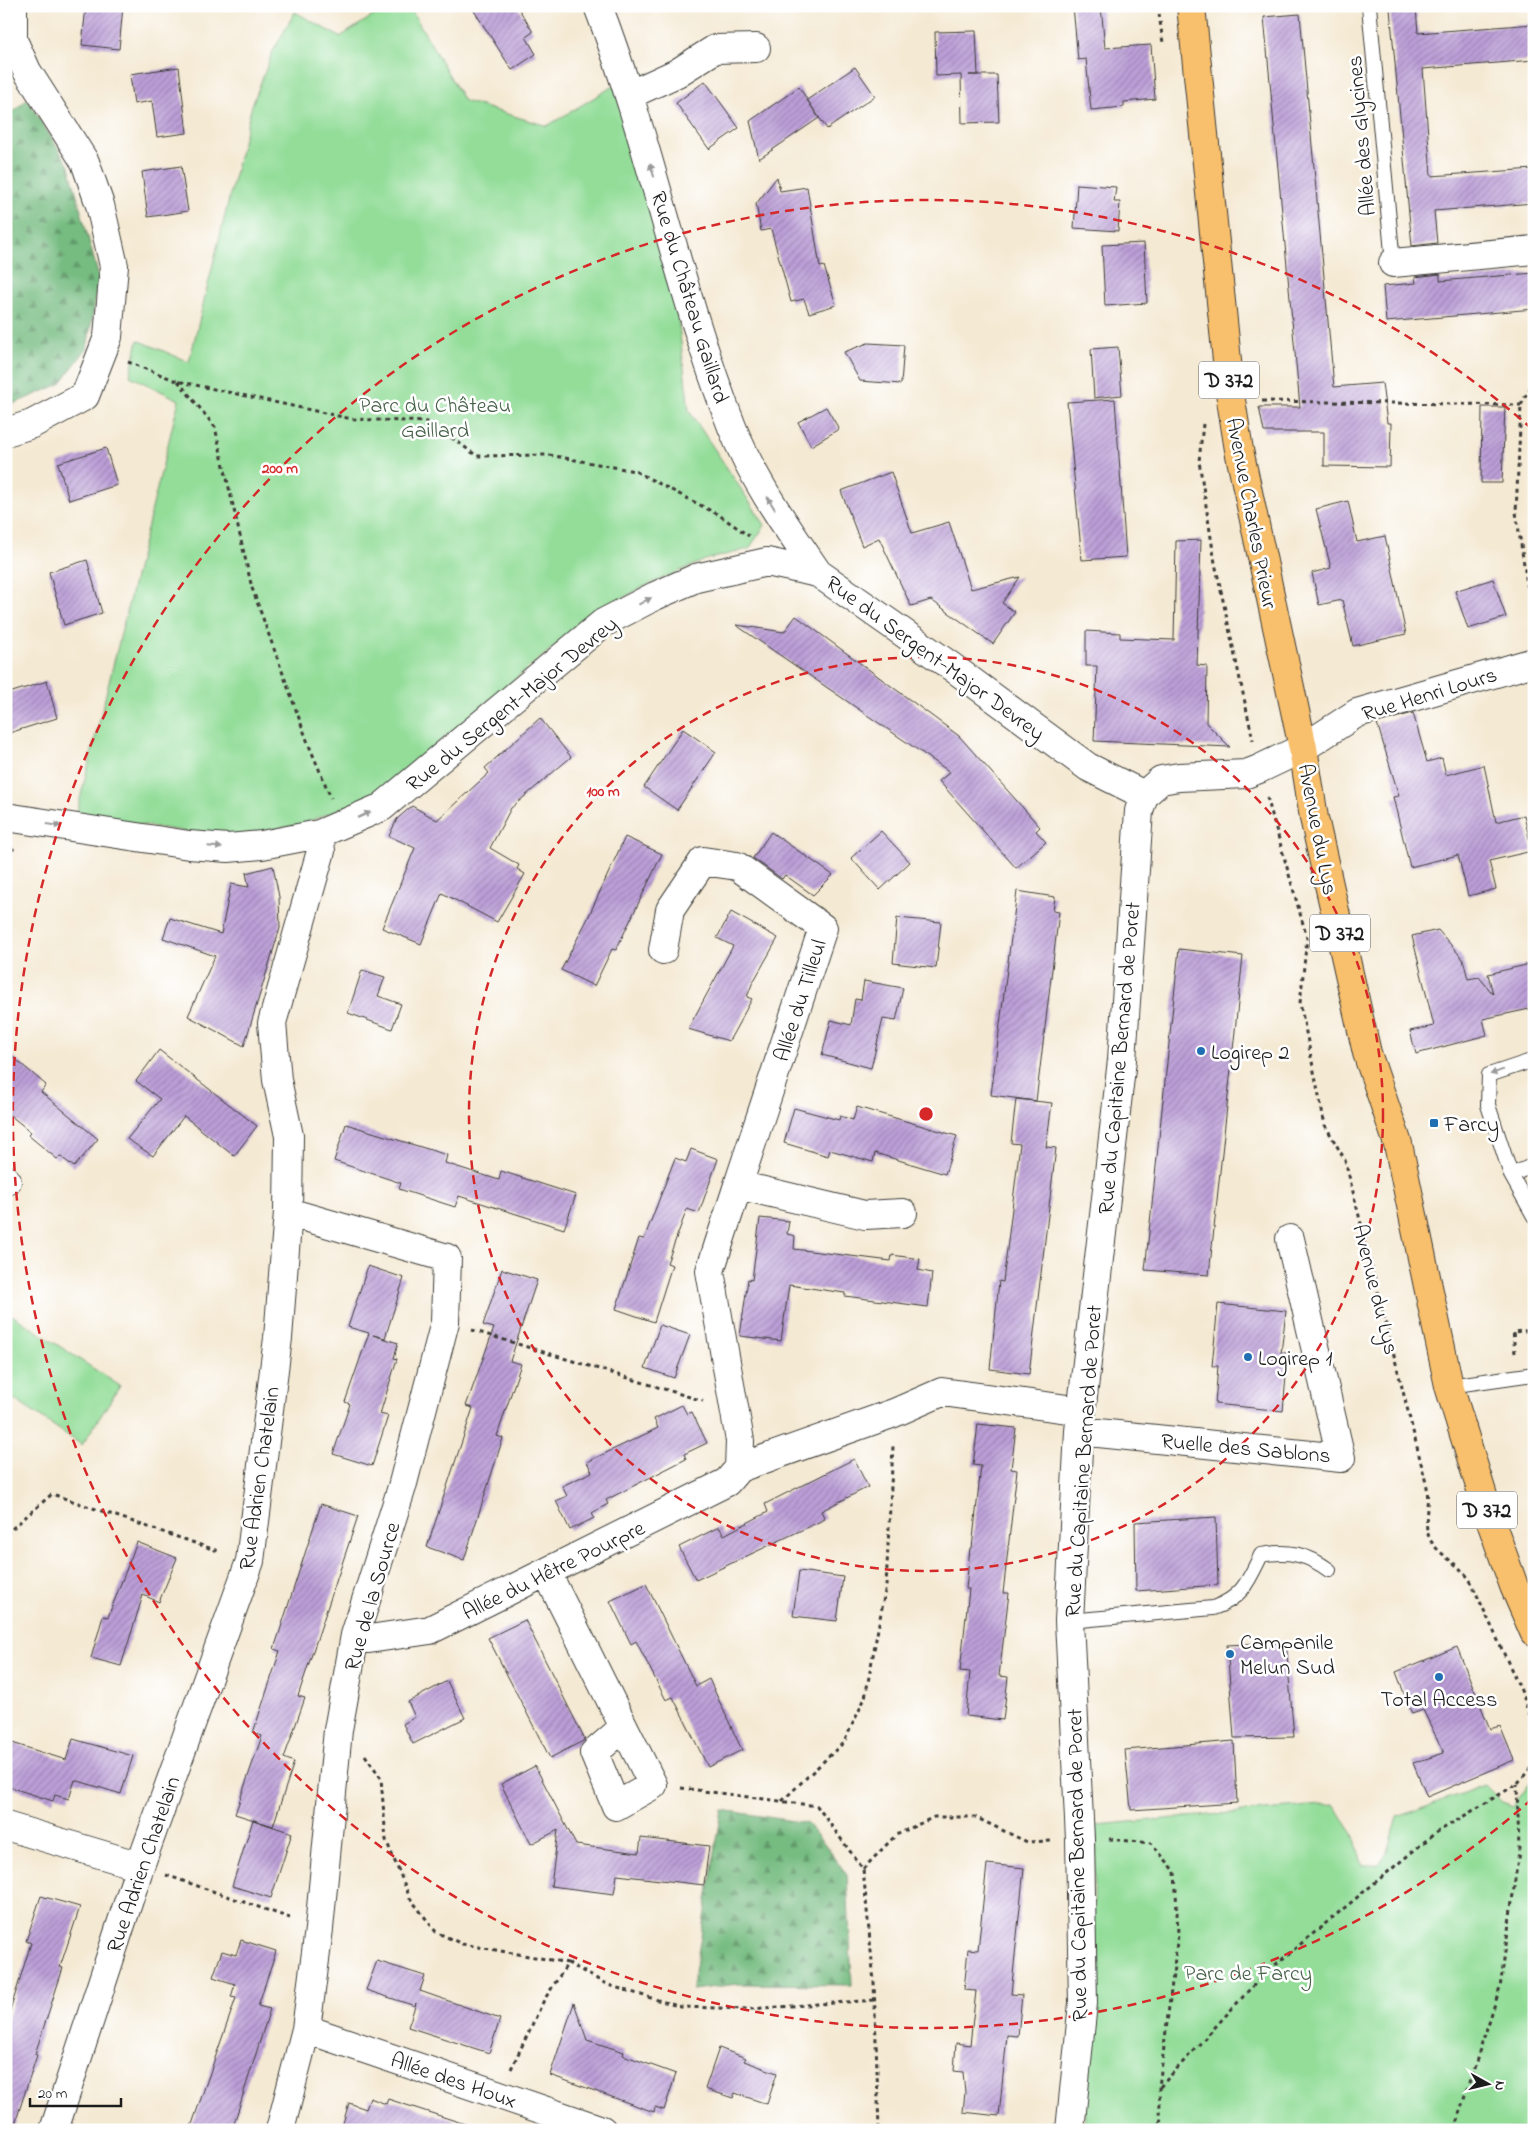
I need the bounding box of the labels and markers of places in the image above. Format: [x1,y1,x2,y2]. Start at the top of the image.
place label: Logirep 2 [1211,1038,1290,1071]
marker: Logirep 2 [1195,1045,1207,1057]
centre of rings [917,1105,935,1123]
place label: Farcy [1443,1110,1499,1143]
marker: Farcy [1428,1117,1440,1129]
place label: Logirep 1 [1258,1344,1333,1377]
marker: Logirep 1 [1242,1351,1254,1363]
place label: Campanile Melun Sud [1240,1628,1335,1685]
marker: Campanile Melun Sud [1224,1648,1236,1660]
marker: Total Access [1433,1671,1445,1683]
place label: Total Access [1381,1685,1497,1717]

